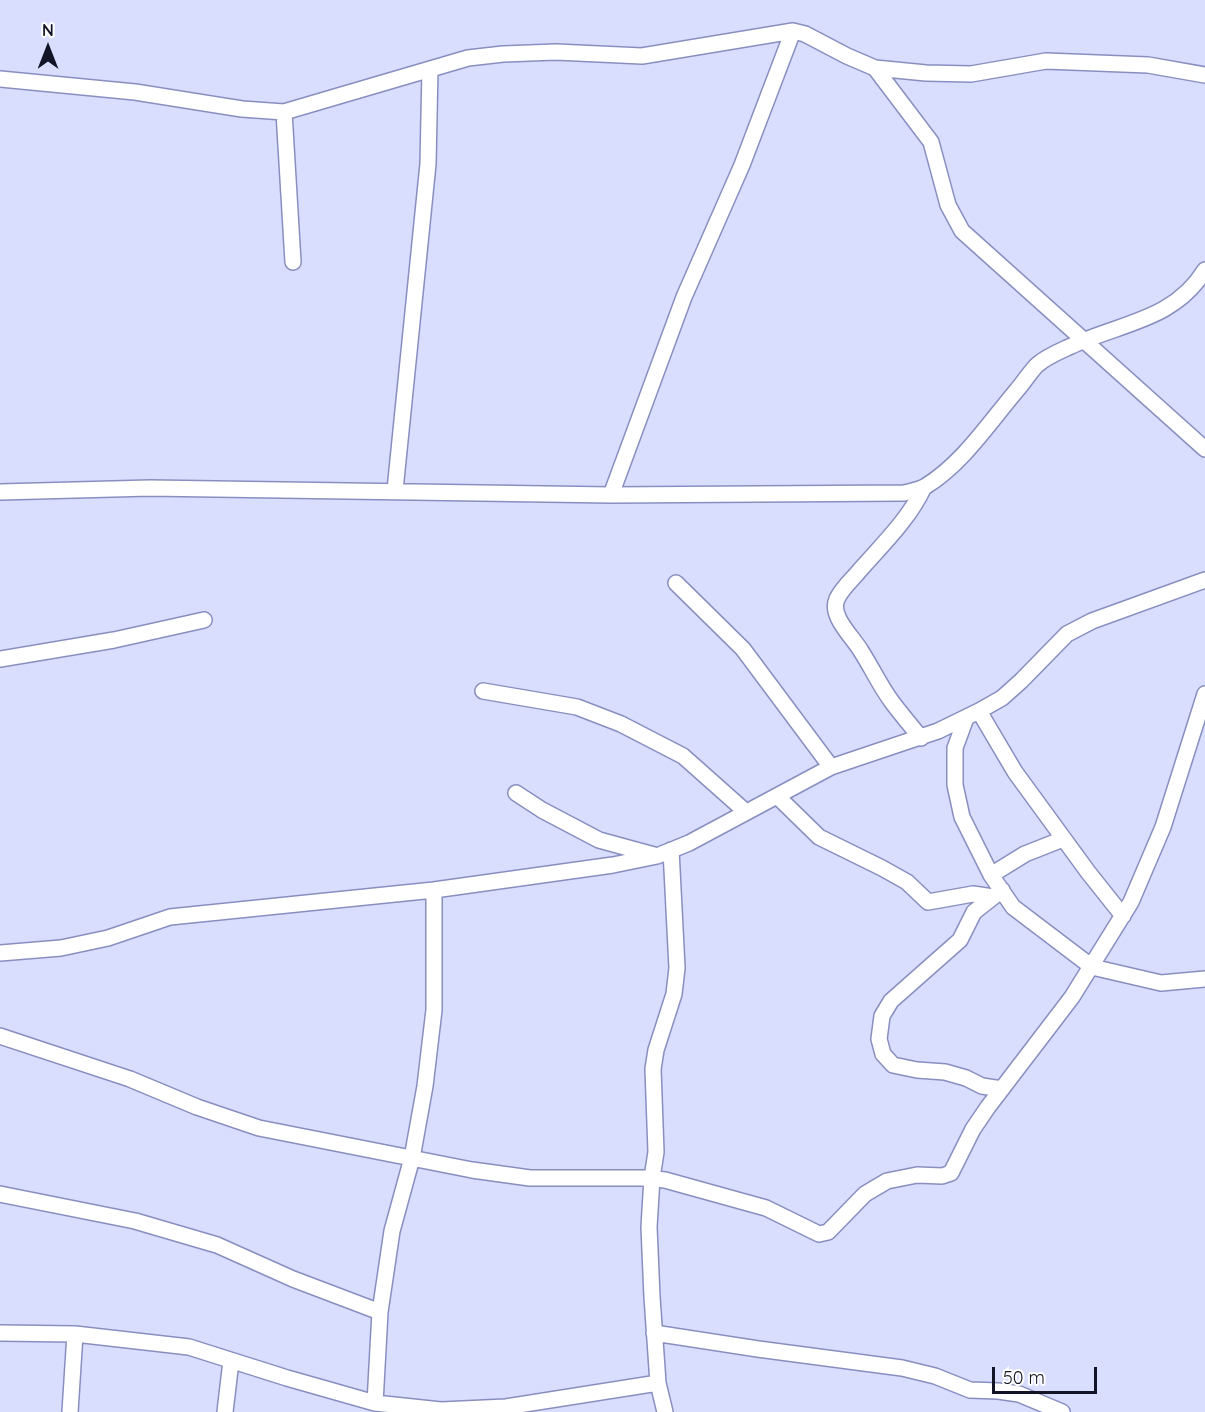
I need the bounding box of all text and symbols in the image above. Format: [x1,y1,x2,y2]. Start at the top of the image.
north arrow [18,18,78,78]
text: N [42,20,54,40]
scale bar [995,1355,1100,1393]
text: 50 m [1003,1366,1045,1389]

